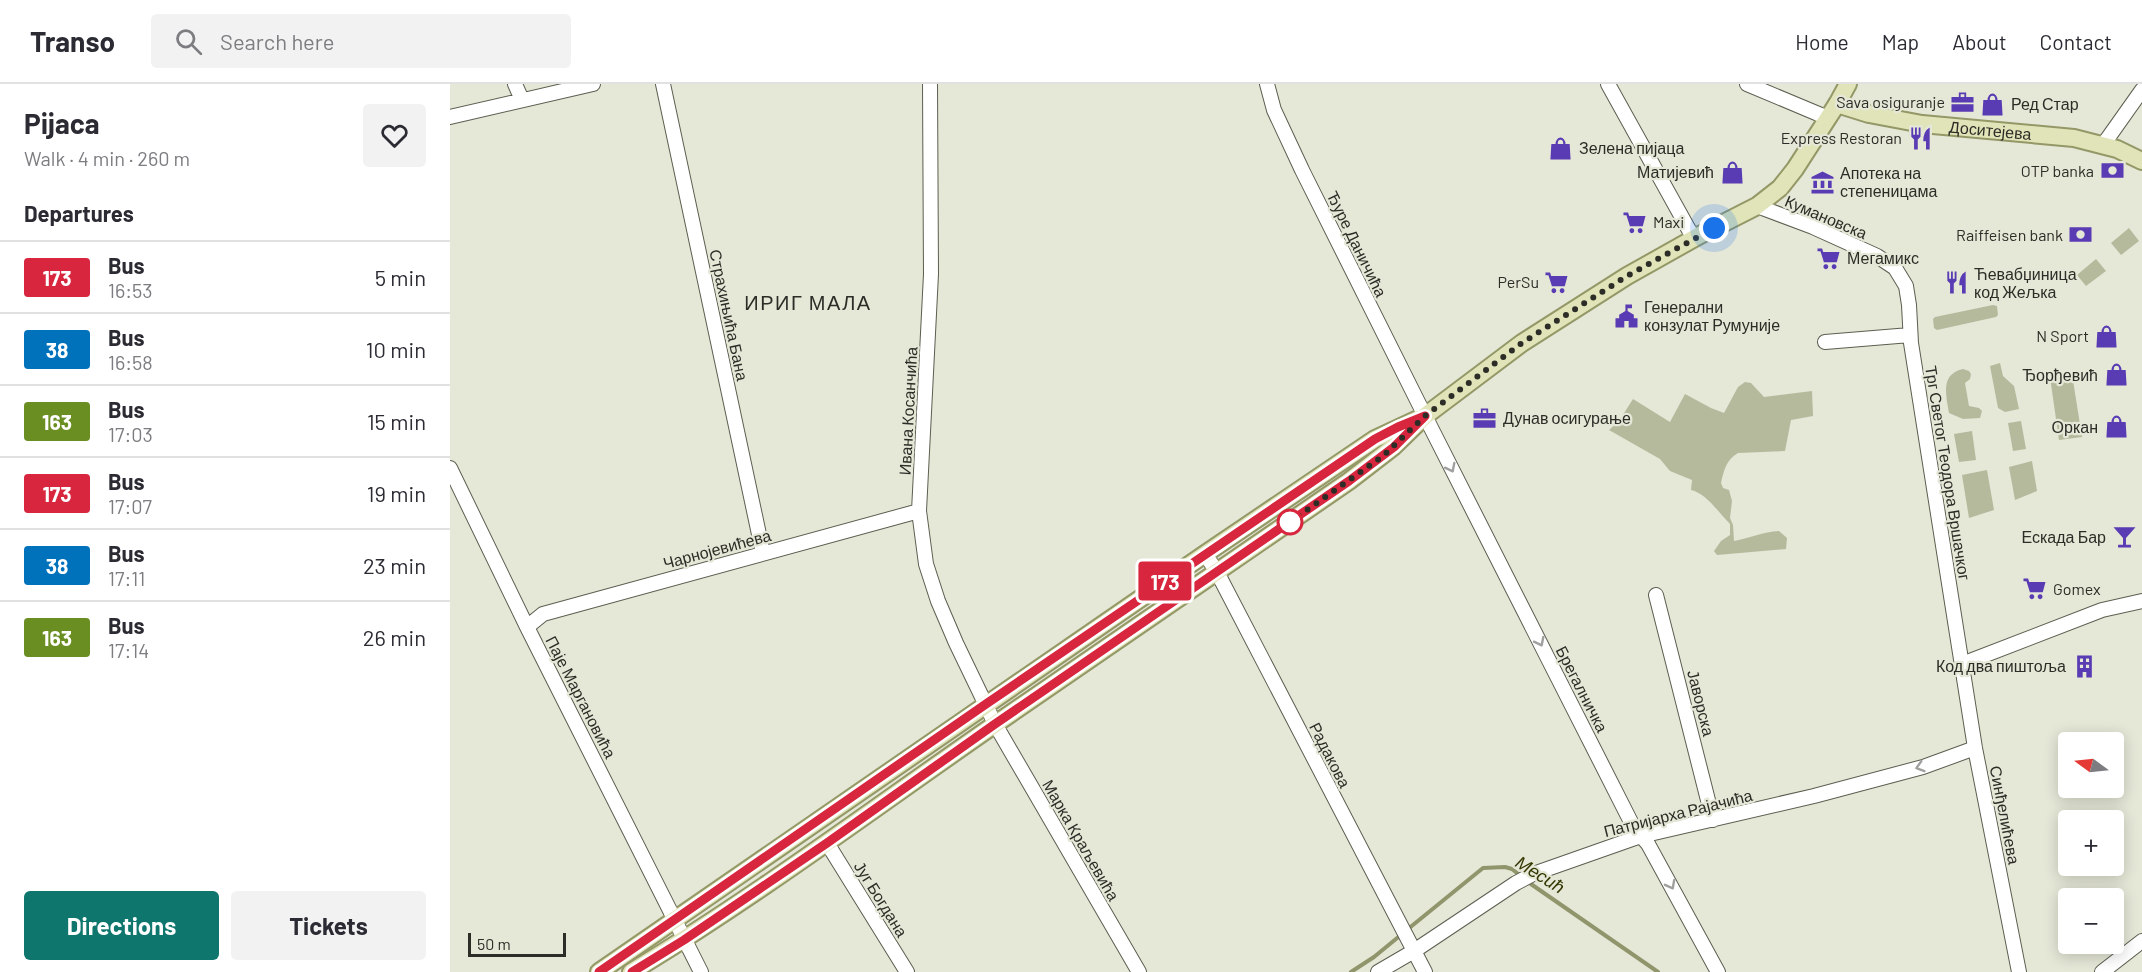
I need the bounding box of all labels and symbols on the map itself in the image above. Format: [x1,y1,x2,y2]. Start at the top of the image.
office icon: Sava osiguranje [1950,89,1976,115]
shop icon: Ред Стар [1980,91,2006,117]
place label: Sava osiguranje [1836,92,1945,111]
place label: Ред Стар [2011,94,2079,113]
street label: Доситејева [1948,117,2032,143]
restaurant icon: Express Restoran [1907,125,1933,151]
place label: Express Restoran [1781,128,1902,147]
shop icon: Зелена пијаца [1548,135,1574,161]
place label: Зелена пијаца [1579,138,1684,157]
bank icon: OTP banka [2099,158,2125,184]
shop icon: Матијевић [1719,159,1745,185]
place label: OTP banka [2021,161,2094,180]
place label: Матијевић [1637,162,1714,181]
place label: Апотека на степеницама [1840,163,1937,200]
museum icon: Апотека на степеницама [1809,169,1835,195]
street label: Ђуре Даничића [1324,188,1391,300]
street label: Кумановска [1782,191,1870,242]
supermarket icon: Maxi [1622,209,1648,235]
place label: Maxi [1653,212,1684,231]
your location [1699,213,1729,243]
bank icon: Raiffeisen bank [2068,222,2094,248]
place label: Raiffeisen bank [1956,225,2063,244]
supermarket icon: Мегамикс [1816,245,1842,271]
street label: Страхињића Бана [706,248,753,382]
place label: Мегамикс [1847,248,1919,267]
place label: Ћевабџиница код Жељка [1974,264,2077,301]
supermarket icon: PerSu [1544,269,1570,295]
restaurant icon: Ћевабџиница код Жељка [1943,270,1969,296]
place label: PerSu [1498,272,1539,291]
district label: ИРИГ МАЛА [744,290,872,314]
place label: Генерални конзулат Румуније [1644,297,1780,334]
public building icon: Генерални конзулат Румуније [1613,303,1639,329]
shop icon: N Sport [2094,323,2120,349]
place label: N Sport [2036,326,2089,345]
street label: Ивана Косанчића [895,346,920,476]
shop icon: Ђорђевић [2103,362,2129,388]
street label: Трг Светог Теодора Вршачког [1922,364,1975,582]
place label: Ђорђевић [2022,365,2098,384]
office icon: Дунав осигурање [1472,405,1498,431]
place label: Дунав осигурање [1503,408,1631,427]
shop icon: Оркан [2103,414,2129,440]
place label: Оркан [2052,417,2098,436]
one-way arrow [1444,462,1455,473]
unlabelled marker [1277,509,1303,535]
bar icon: Ескада Бар [2111,524,2137,550]
street label: Чарнојевићева [661,525,773,572]
place label: Ескада Бар [2022,527,2106,546]
line badge: 173 [1130,562,1200,600]
supermarket icon: Gomex [2022,576,2048,602]
place label: Gomex [2053,579,2101,598]
street label: Паје Маргановића [542,632,621,761]
one-way arrow [1532,636,1544,647]
street label: Брегалничка [1553,642,1612,735]
building icon: Код два пиштоља [2071,653,2097,679]
place label: Код два пиштоља [1936,656,2066,675]
street label: Јаворска [1684,668,1719,738]
street label: Радакова [1306,719,1355,791]
north arrow [2058,732,2124,798]
one-way arrow [1915,760,1926,772]
street label: Синђелићева [1987,764,2024,866]
street label: Марка Краљевића [1039,776,1124,904]
street label: Патријарха Рајачића [1602,785,1754,840]
water label: Месић [1512,851,1569,898]
street label: Југ Богдана [851,857,912,940]
one-way arrow [1664,879,1675,890]
scale bar [468,930,566,958]

